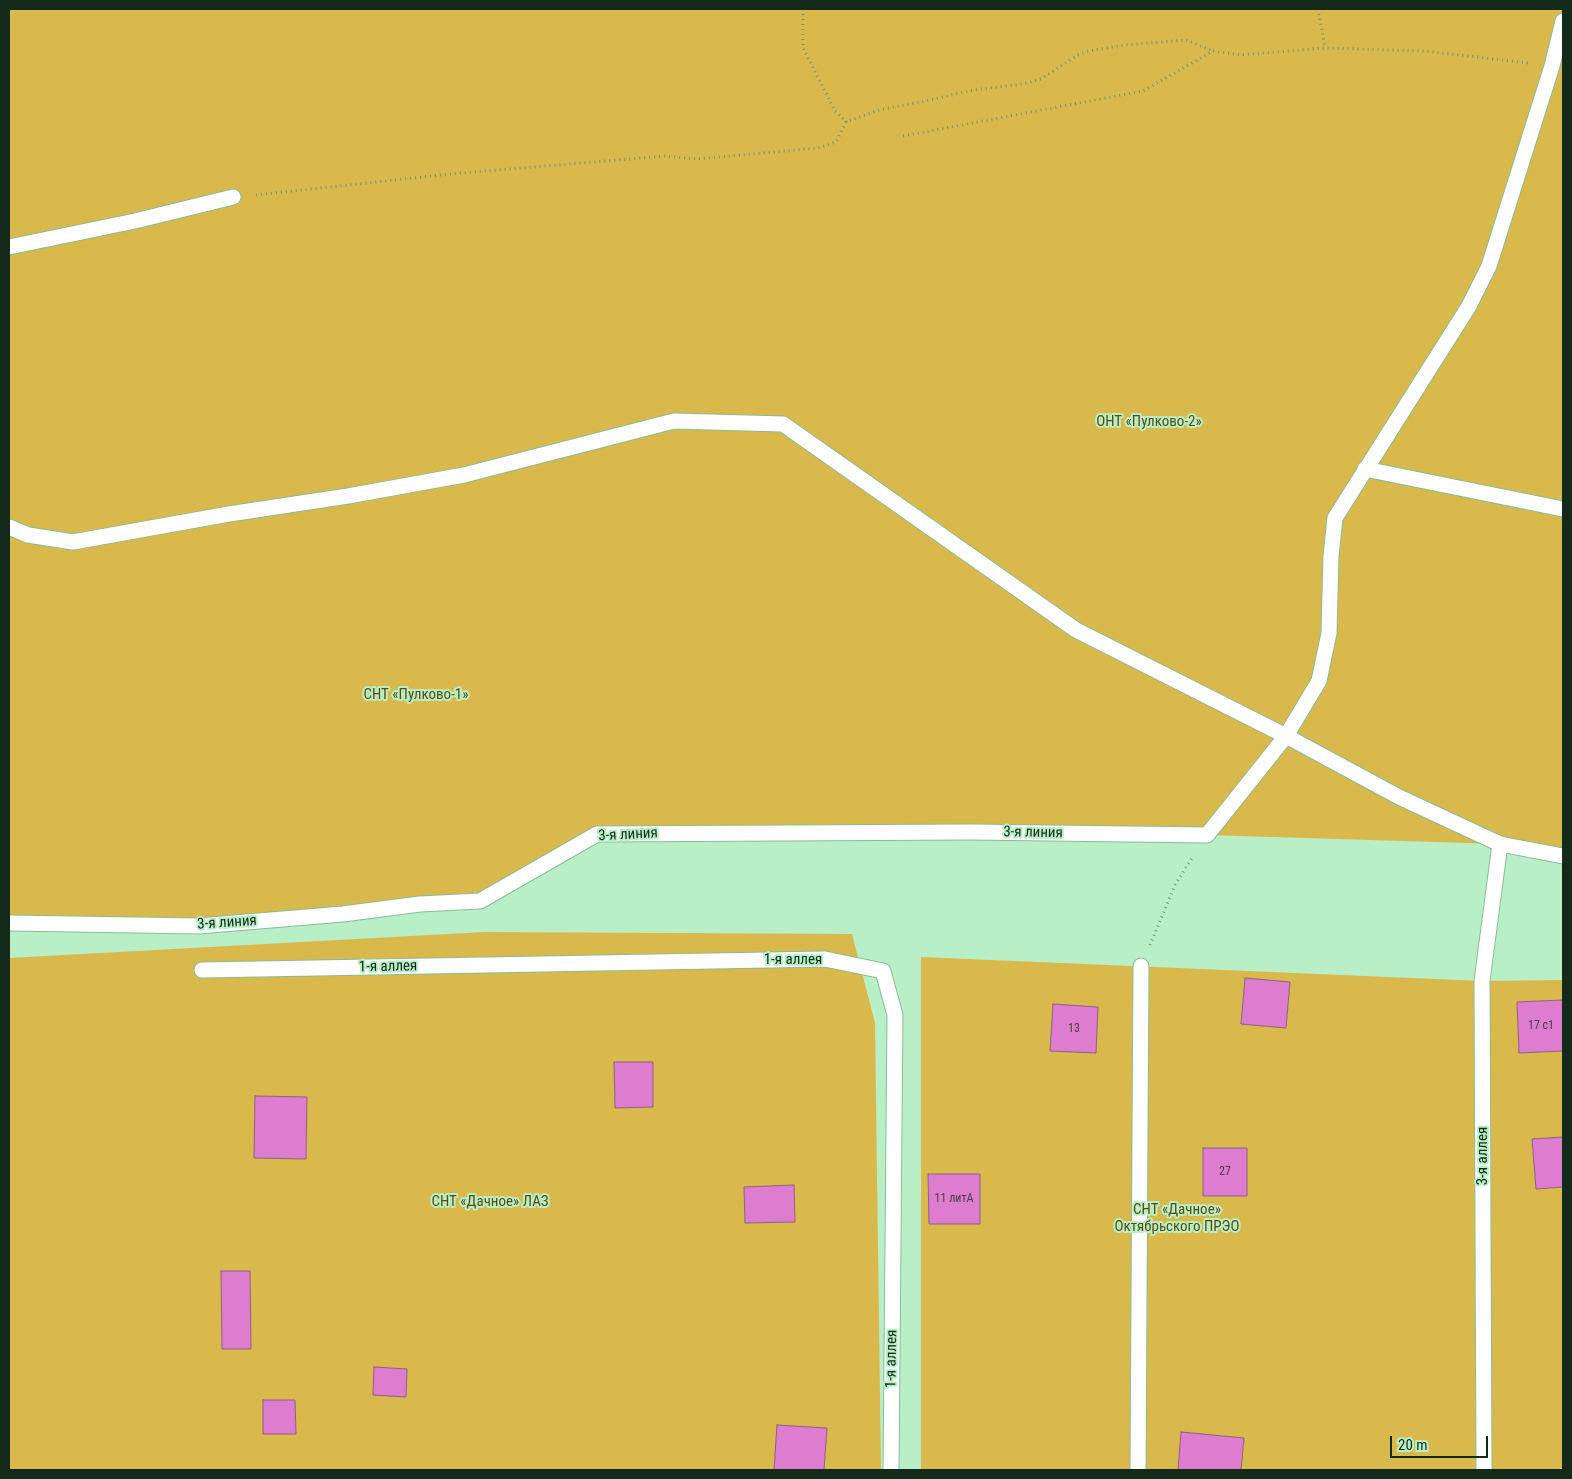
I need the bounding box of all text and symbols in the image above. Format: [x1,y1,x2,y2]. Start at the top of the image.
park label: ОНТ «Пулково-2» [1096,413,1202,431]
park label: СНТ «Пулково-1» [363,686,469,704]
street label: 3-я линия [1003,823,1063,843]
street label: 3-я линия [598,824,658,846]
street label: 3-я линия [197,912,257,934]
street label: 1-я аллея [764,951,822,969]
street label: 1-я аллея [359,957,417,977]
house number: 17 с1 [1528,1019,1554,1033]
house number: 13 [1068,1022,1080,1036]
street label: 3-я аллея [1474,1127,1492,1185]
house number: 27 [1219,1165,1231,1179]
house number: 11 литА [935,1192,973,1206]
park label: СНТ «Дачное» ЛАЗ [431,1193,549,1211]
park label: СНТ «Дачное» Октябрьского ПРЭО [1115,1201,1239,1236]
street label: 1-я аллея [882,1330,902,1388]
scale bar [1392,1426,1490,1458]
text: 20 m [1398,1436,1428,1454]

